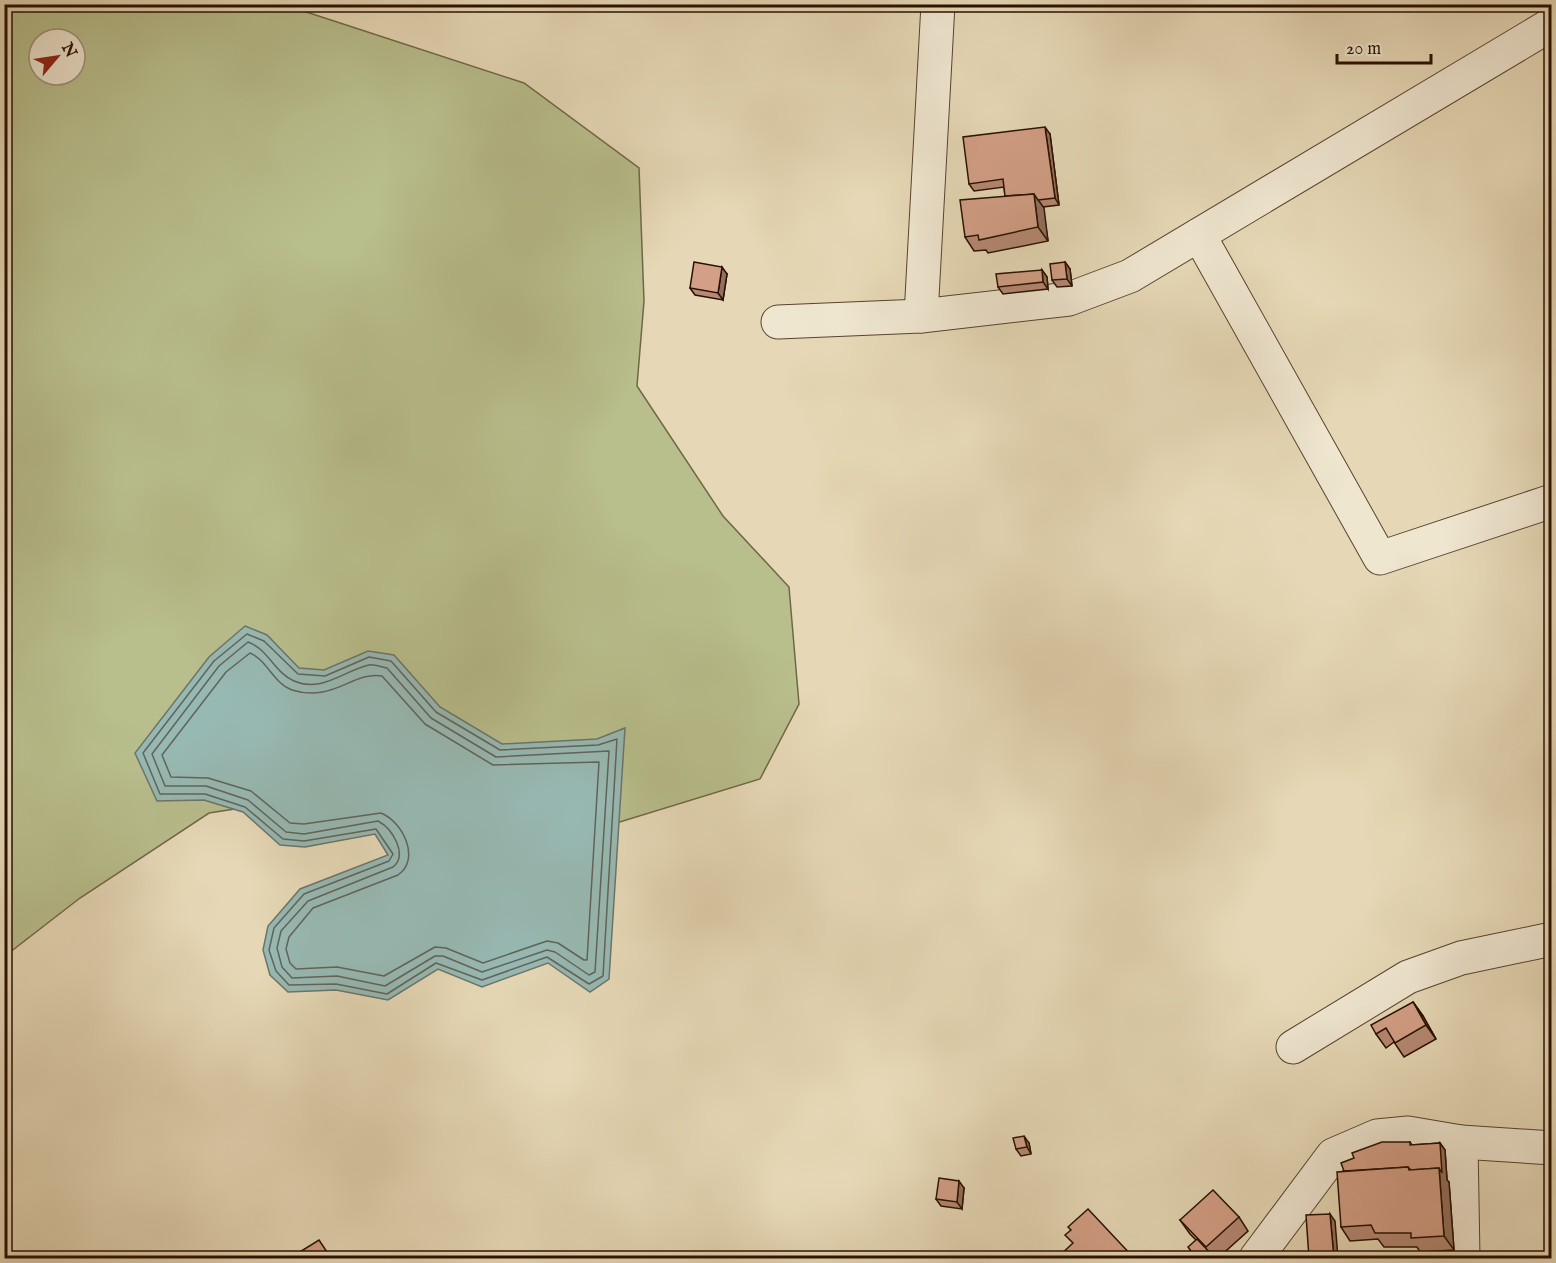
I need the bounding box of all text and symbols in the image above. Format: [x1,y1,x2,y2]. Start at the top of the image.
north arrow [27,27,87,87]
scale bar [1337,27,1432,65]
text: 20 m [1346,38,1381,61]
text: N [56,39,81,62]

